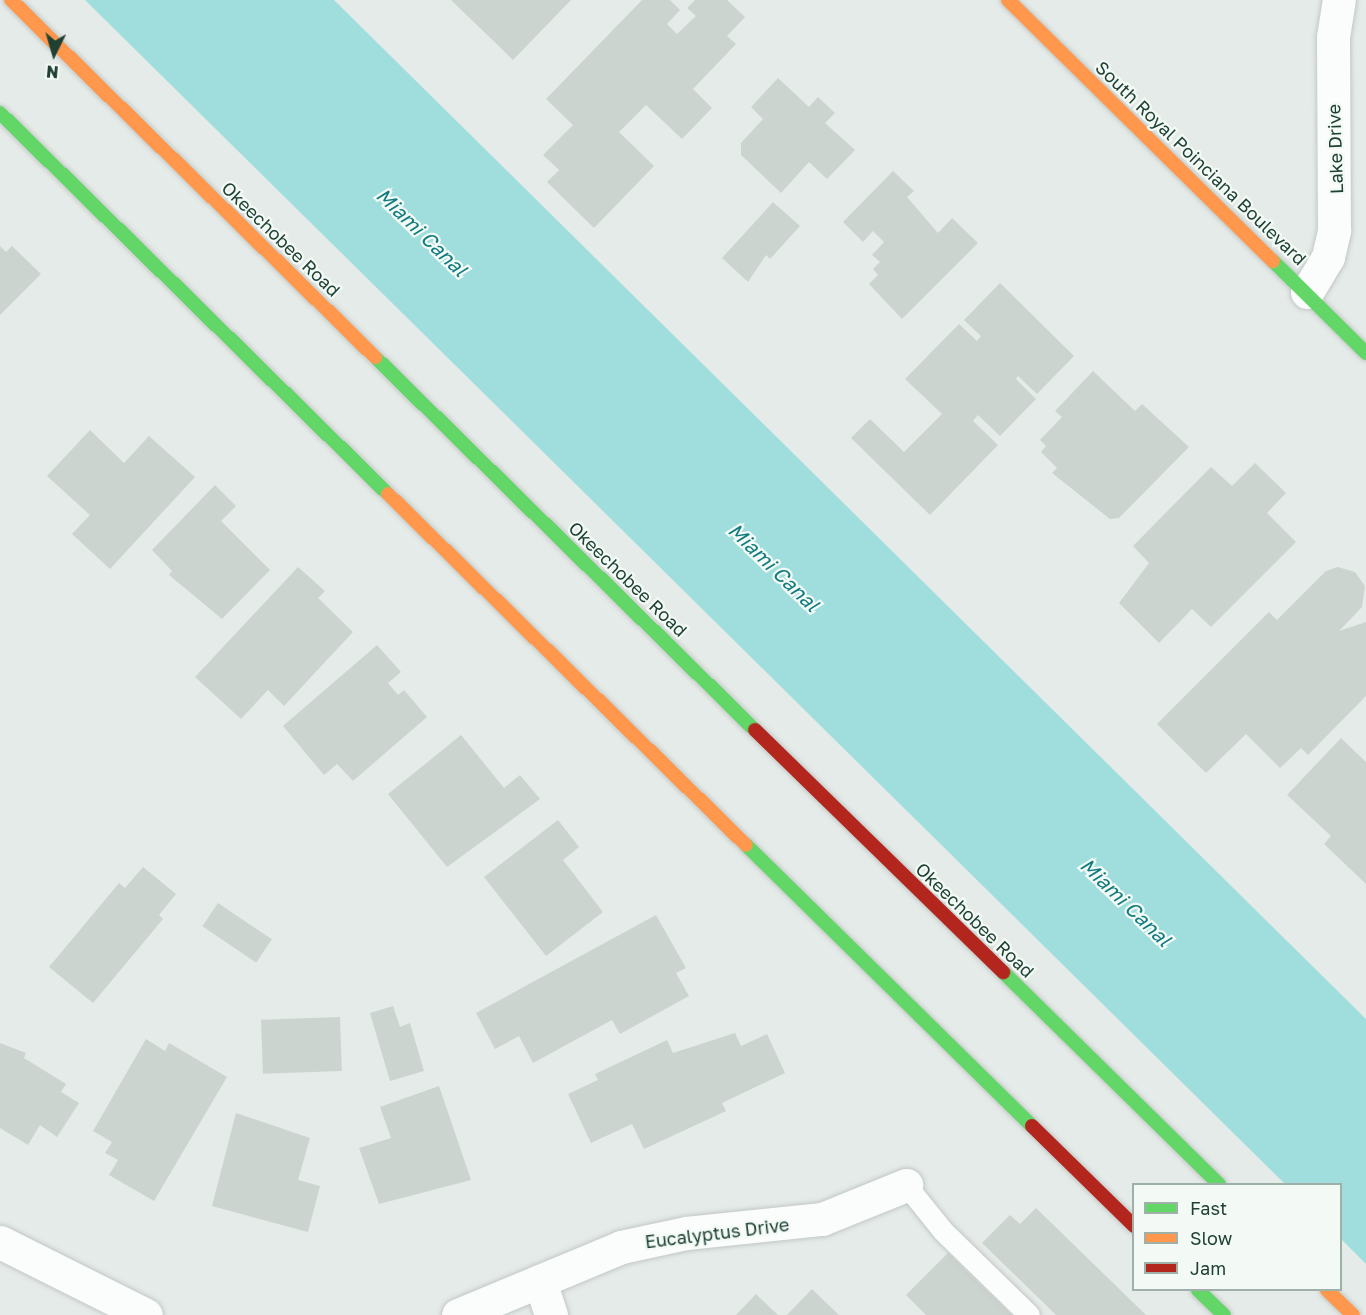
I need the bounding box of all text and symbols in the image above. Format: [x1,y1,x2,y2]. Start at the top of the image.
north arrow [24,24,84,84]
street label: South Royal Poinciana Boulevard [1091,56,1311,270]
text: N [46,61,59,82]
street label: Lake Drive [1323,104,1347,194]
street label: Okeechobee Road [217,177,345,301]
water label: Miami Canal [372,183,472,281]
street label: Okeechobee Road [564,517,692,641]
water label: Miami Canal [724,518,824,616]
water label: Miami Canal [1076,853,1176,951]
street label: Okeechobee Road [911,858,1039,982]
legend [1132,1183,1342,1291]
text: Fast [1190,1197,1227,1219]
street label: Eucalyptus Drive [644,1213,790,1253]
text: Slow [1190,1227,1232,1249]
text: Jam [1190,1257,1226,1279]

